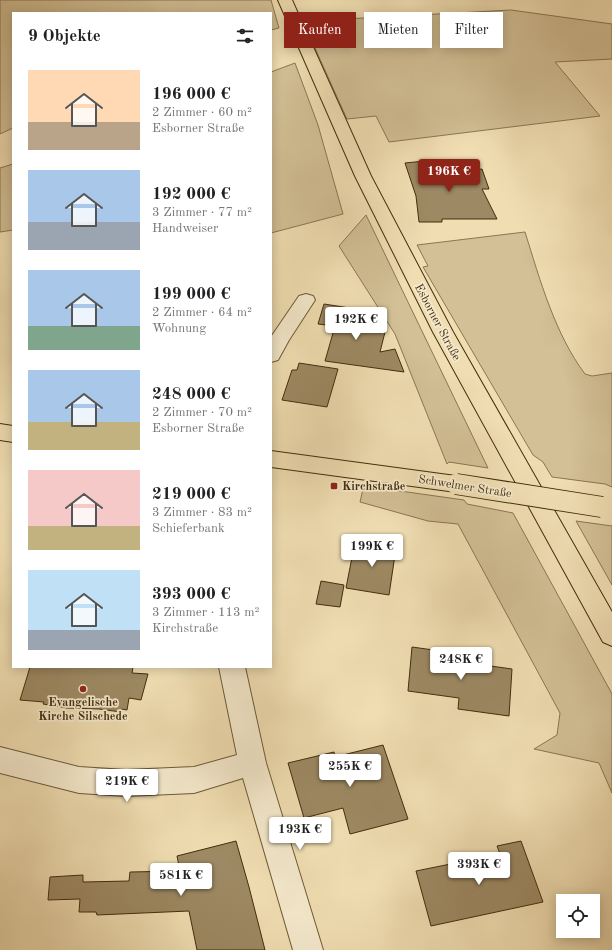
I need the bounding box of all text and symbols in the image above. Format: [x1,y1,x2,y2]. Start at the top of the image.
chip: Kaufen [284,12,356,48]
chip: Mieten [364,12,432,48]
chip: Filter [440,12,503,48]
icon: filters [234,25,256,47]
text: 9 Objekte [28,28,101,45]
icon: home [60,86,108,134]
text: 196 000 € [152,86,231,103]
text: 2 Zimmer · 60 m² [152,106,252,119]
text: Esborner Straße [152,122,244,135]
pin: 196K € [416,159,482,193]
text: 196K € [427,165,471,178]
icon: home [60,186,108,234]
text: 192 000 € [152,186,231,203]
text: 3 Zimmer · 77 m² [152,206,252,219]
text: Handweiser [152,222,218,235]
street label: Esborner Straße [412,282,463,363]
icon: home [60,286,108,334]
text: 199 000 € [152,286,231,303]
text: 2 Zimmer · 64 m² [152,306,252,319]
pin: 192K € [323,307,389,341]
text: 192K € [334,313,378,326]
text: Wohnung [152,322,206,335]
icon: home [60,386,108,434]
text: 248 000 € [152,386,231,403]
text: 2 Zimmer · 70 m² [152,406,252,419]
text: Esborner Straße [152,422,244,435]
street label: Schwelmer Straße [417,474,513,500]
marker: Kirchstraße [329,481,339,491]
place label: Kirchstraße [342,481,406,493]
icon: home [60,486,108,534]
text: 219 000 € [152,486,231,503]
text: 3 Zimmer · 83 m² [152,506,252,519]
text: Schieferbank [152,522,225,535]
pin: 199K € [339,534,405,568]
text: 199K € [350,540,394,553]
icon: home [60,586,108,634]
text: 393 000 € [152,586,231,603]
text: 3 Zimmer · 113 m² [152,606,260,619]
text: Kirchstraße [152,622,218,635]
pin: 248K € [428,647,494,681]
text: 248K € [439,653,483,666]
marker: Evangelische Kirche Silschede [78,684,88,694]
place label: Evangelische Kirche Silschede [38,697,128,723]
pin: 255K € [317,754,383,788]
text: 255K € [328,760,372,773]
pin: 219K € [94,769,160,803]
text: 219K € [105,775,149,788]
pin: 193K € [267,817,333,851]
text: 193K € [278,823,322,836]
pin: 393K € [446,852,512,886]
text: 393K € [457,858,501,871]
pin: 581K € [148,863,214,897]
text: 581K € [159,869,203,882]
map controls [556,894,600,938]
button: locate [556,894,600,938]

